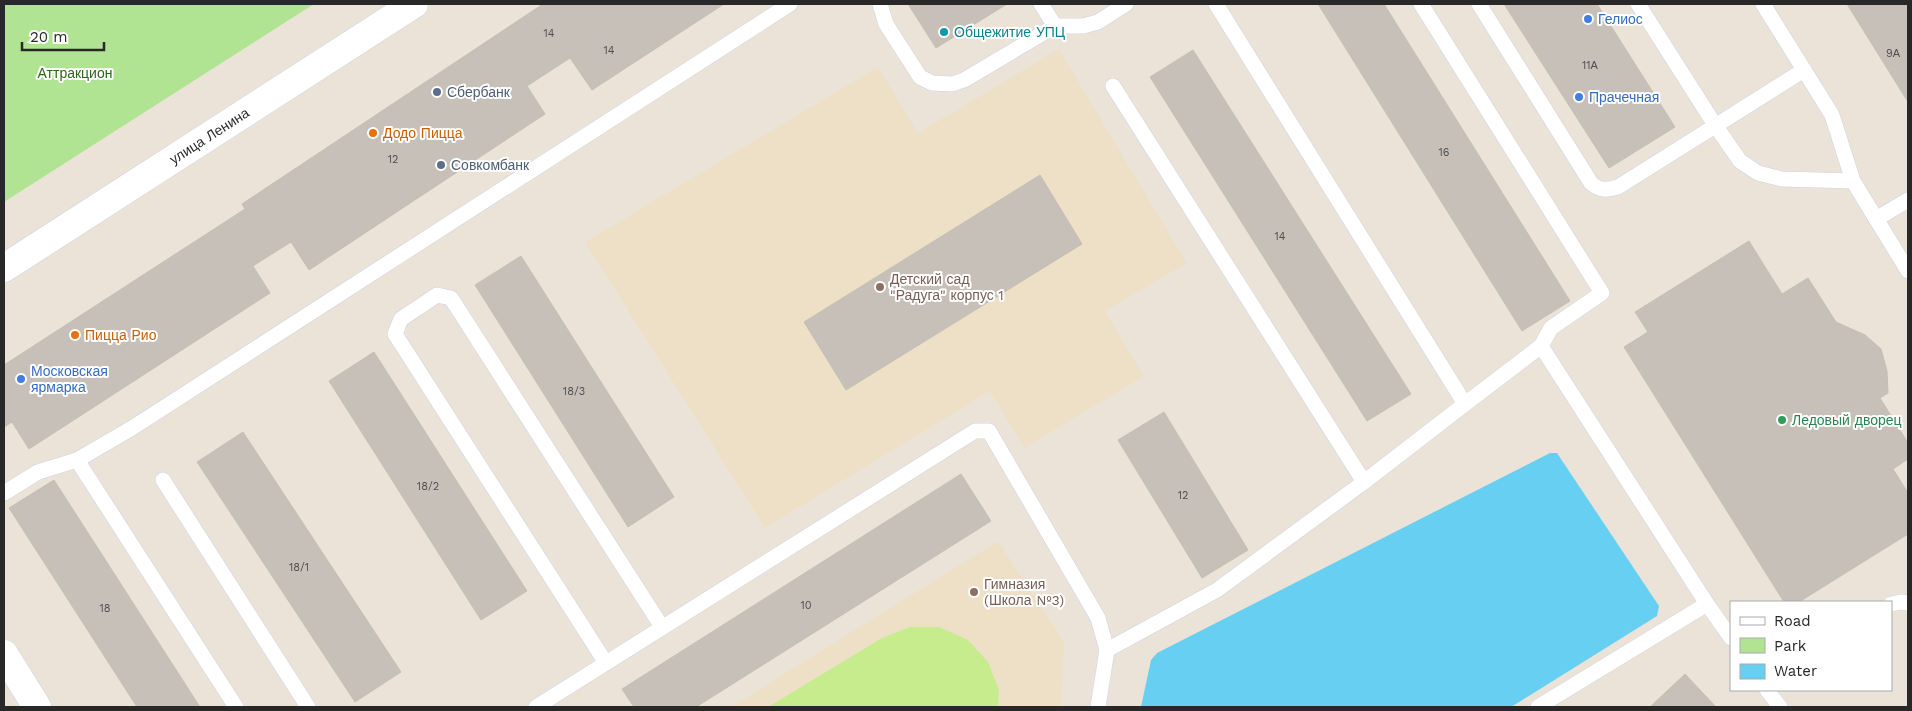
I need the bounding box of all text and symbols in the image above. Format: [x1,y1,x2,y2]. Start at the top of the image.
place label: Гелиос [1598,11,1643,27]
marker: Гелиос [1582,13,1594,25]
scale bar [22,20,105,52]
place label: Общежитие УПЦ [954,24,1066,40]
marker: Общежитие УПЦ [938,26,950,38]
house number: 14 [543,27,555,40]
text: 20 m [30,28,68,46]
house number: 14 [603,44,615,57]
house number: 9А [1886,47,1901,60]
house number: 11А [1582,59,1599,72]
park label: Аттракцион [38,65,112,81]
place label: Сбербанк [447,84,511,100]
marker: Сбербанк [431,86,443,98]
place label: Прачечная [1589,89,1659,105]
marker: Прачечная [1573,91,1585,103]
street label: улица Ленина [166,104,252,167]
place label: Додо Пицца [383,125,463,141]
marker: Додо Пицца [367,127,379,139]
house number: 16 [1439,146,1450,159]
house number: 12 [388,153,398,166]
place label: Совкомбанк [451,157,530,173]
marker: Совкомбанк [435,159,447,171]
house number: 14 [1274,230,1286,243]
place label: Детский сад "Радуга" корпус 1 [890,271,1004,303]
marker: Детский сад "Радуга" корпус 1 [874,281,886,293]
place label: Пицца Рио [85,327,157,343]
marker: Пицца Рио [69,329,81,341]
place label: Московская ярмарка [31,363,108,395]
marker: Московская ярмарка [15,373,27,385]
house number: 18/3 [563,385,585,398]
place label: Ледовый дворец [1792,412,1902,428]
marker: Ледовый дворец [1776,414,1788,426]
house number: 18/2 [417,480,439,493]
house number: 12 [1178,489,1188,502]
house number: 18/1 [289,561,309,574]
place label: Гимназия (Школа №3) [984,576,1064,608]
marker: Гимназия (Школа №3) [968,586,980,598]
house number: 10 [800,599,812,612]
legend [1730,601,1892,691]
house number: 18 [99,602,111,615]
text: Road [1774,612,1811,630]
text: Park [1774,637,1807,655]
text: Water [1774,662,1817,680]

